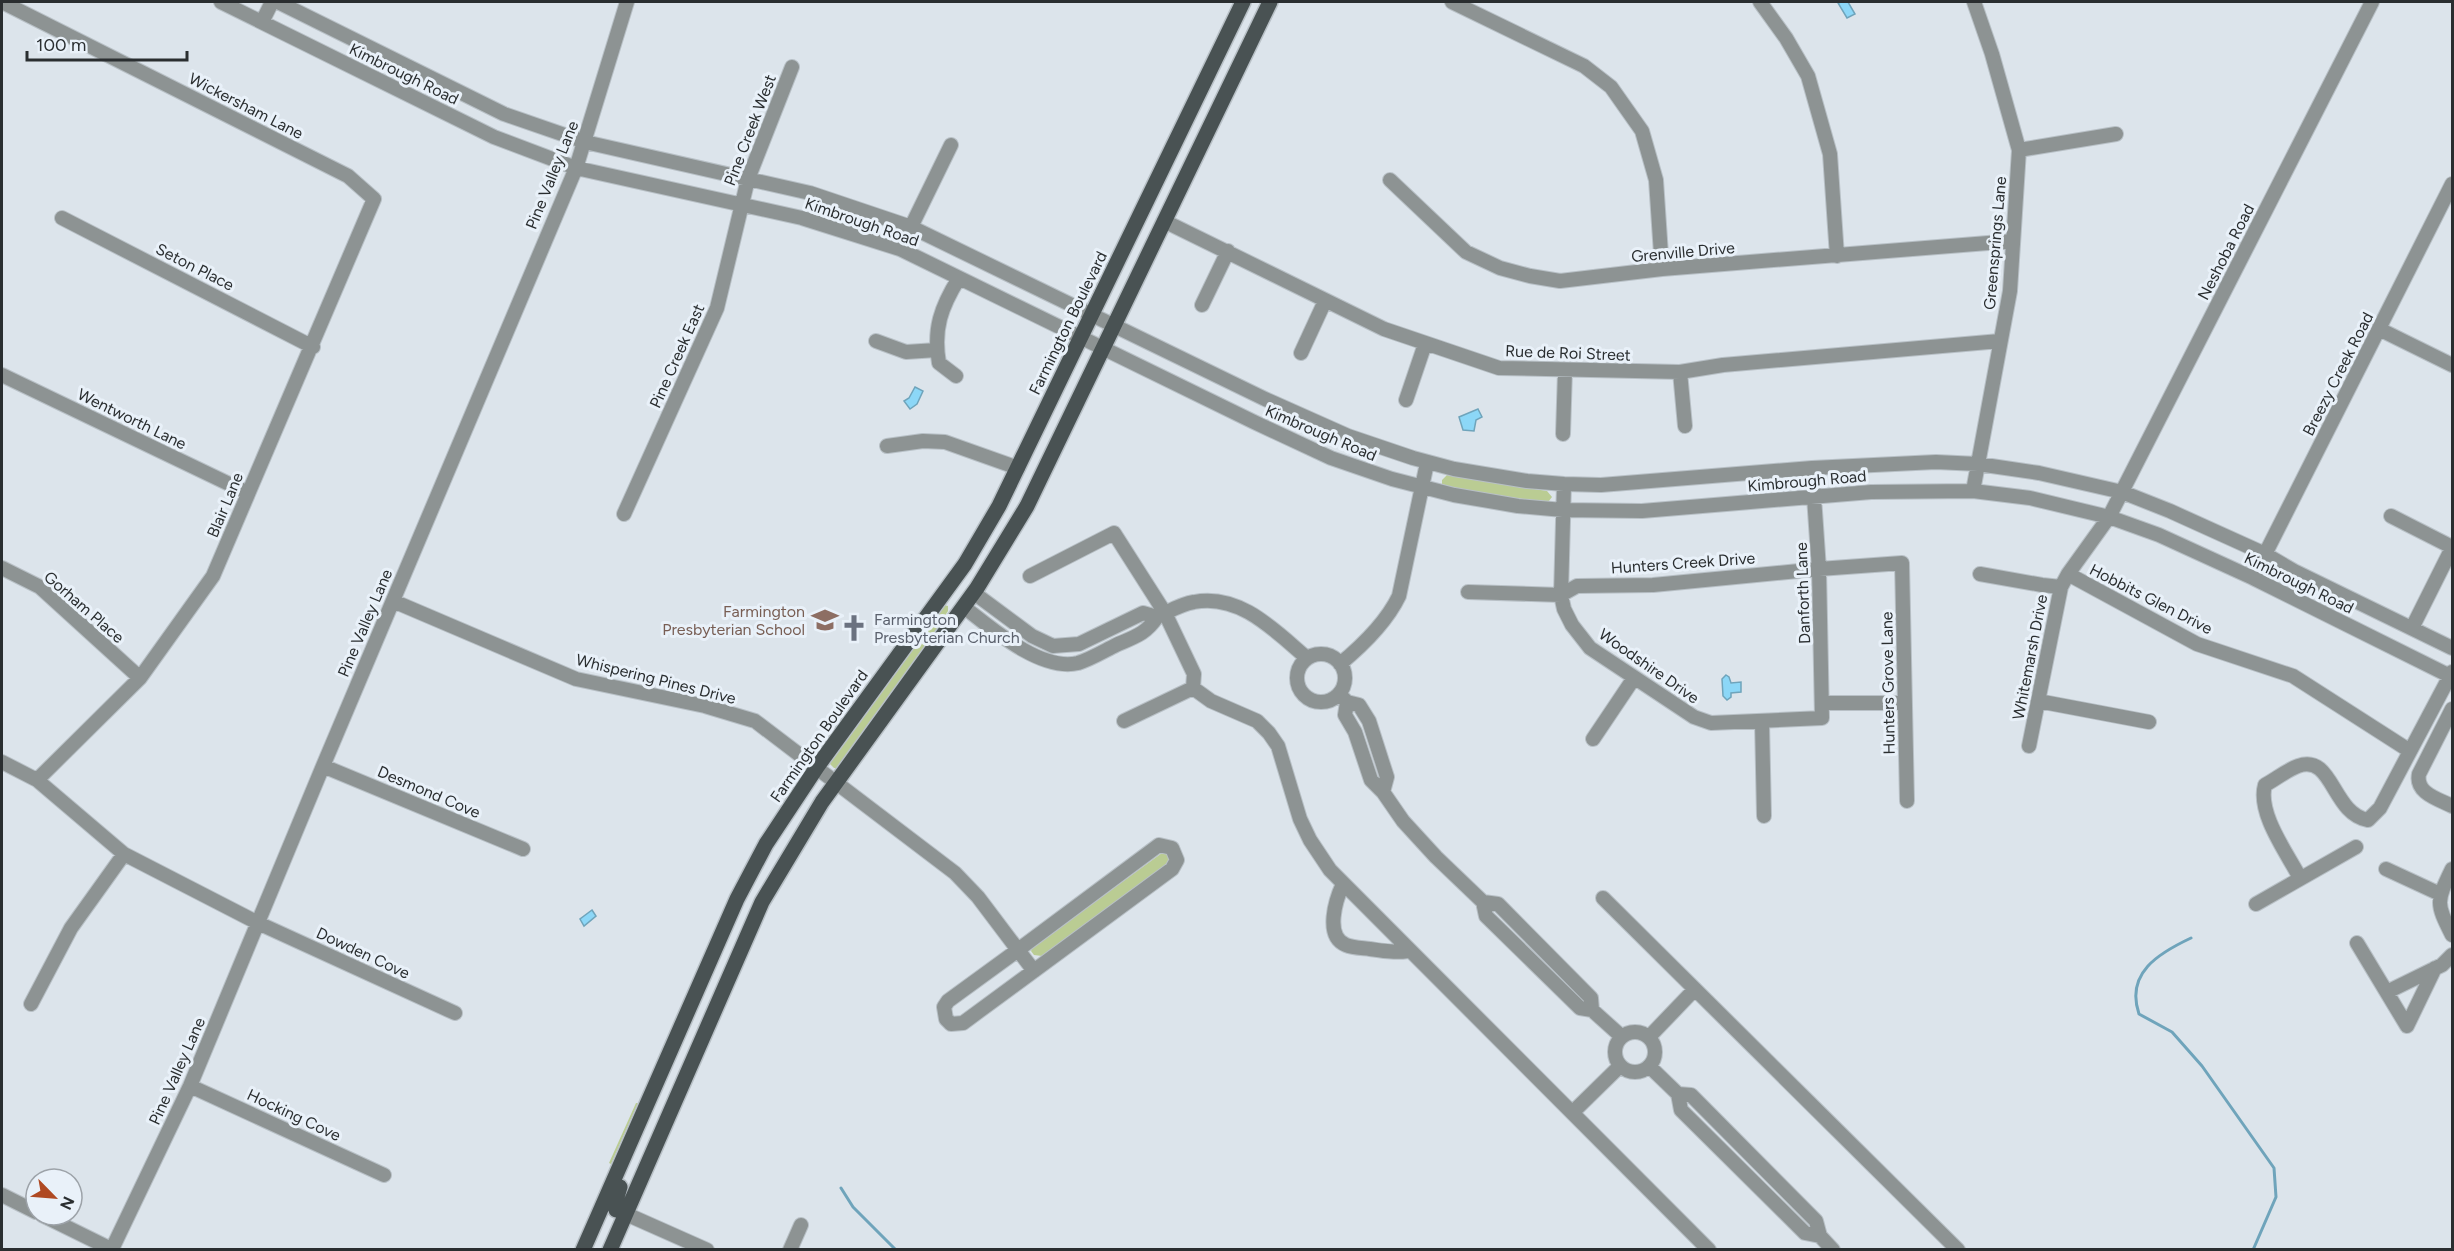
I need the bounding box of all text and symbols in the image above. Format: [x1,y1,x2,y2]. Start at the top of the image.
scale bar [27,24,188,62]
text: 100 m [36,34,86,56]
street label: Kimbrough Road [346,39,462,109]
street label: Wickersham Lane [186,69,307,143]
street label: Pine Creek West [720,72,780,188]
street label: Pine Valley Lane [522,118,582,232]
street label: Greensprings Lane [1980,175,2010,311]
street label: Kimbrough Road [803,194,921,250]
street label: Neshoba Road [2194,201,2258,303]
street label: Grenville Drive [1630,238,1736,266]
street label: Seton Place [153,239,237,295]
street label: Farmington Boulevard [1025,248,1111,398]
street label: Pine Creek East [646,301,708,411]
street label: Breezy Creek Road [2299,309,2377,439]
street label: Rue de Roi Street [1505,341,1631,365]
street label: Wentworth Lane [75,384,190,454]
street label: Kimbrough Road [1262,401,1380,465]
street label: Kimbrough Road [1747,466,1867,496]
street label: Blair Lane [203,469,247,540]
street label: Danforth Lane [1792,542,1814,644]
street label: Hunters Creek Drive [1610,548,1756,578]
street label: Kimbrough Road [2241,548,2357,618]
street label: Hobbits Glen Drive [2086,560,2216,638]
street label: Pine Valley Lane [334,566,396,680]
street label: Gorham Place [40,567,128,647]
street label: Whitemarsh Drive [2009,592,2052,721]
place label: Farmington Presbyterian School [662,602,805,639]
school or university icon: Farmington Presbyterian School [810,605,840,635]
place label: Farmington Presbyterian Church [874,610,1020,647]
street label: Hunters Grove Lane [1877,611,1899,755]
church icon: Farmington Presbyterian Church [839,613,869,643]
street label: Woodshire Drive [1595,624,1703,708]
street label: Whispering Pines Drive [574,650,738,708]
street label: Farmington Boulevard [766,666,872,806]
street label: Desmond Cove [375,762,484,822]
street label: Dowden Cove [313,923,413,983]
street label: Pine Valley Lane [145,1014,209,1128]
street label: Hocking Cove [244,1085,344,1145]
north arrow [24,1167,84,1227]
text: N [56,1194,78,1213]

